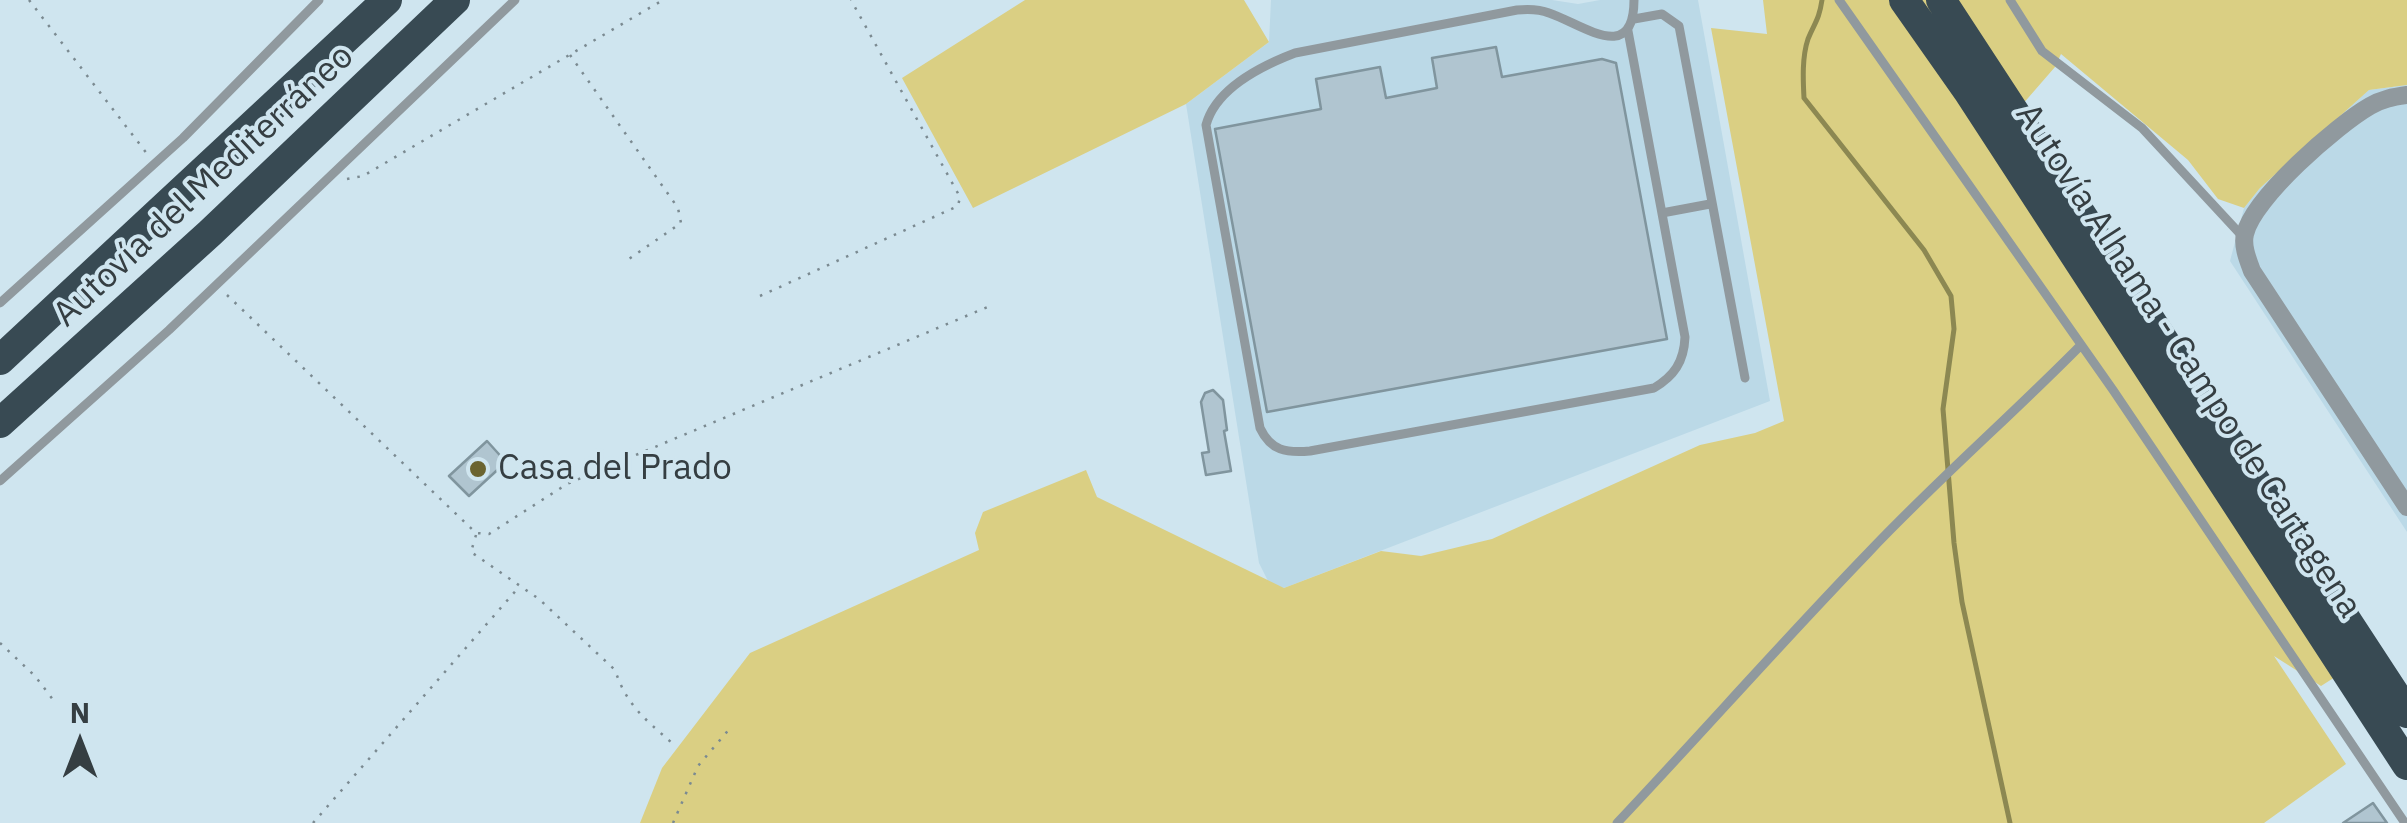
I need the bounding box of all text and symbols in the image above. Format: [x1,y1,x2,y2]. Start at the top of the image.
street label: Autovía del Mediterráneo [45,36,363,336]
street label: Autovía Alhama - Campo de Cartagena [2006,96,2370,626]
place label: Casa del Prado [498,448,732,490]
marker: Casa del Prado [467,458,489,480]
north arrow [30,693,130,793]
text: N [70,694,90,731]

